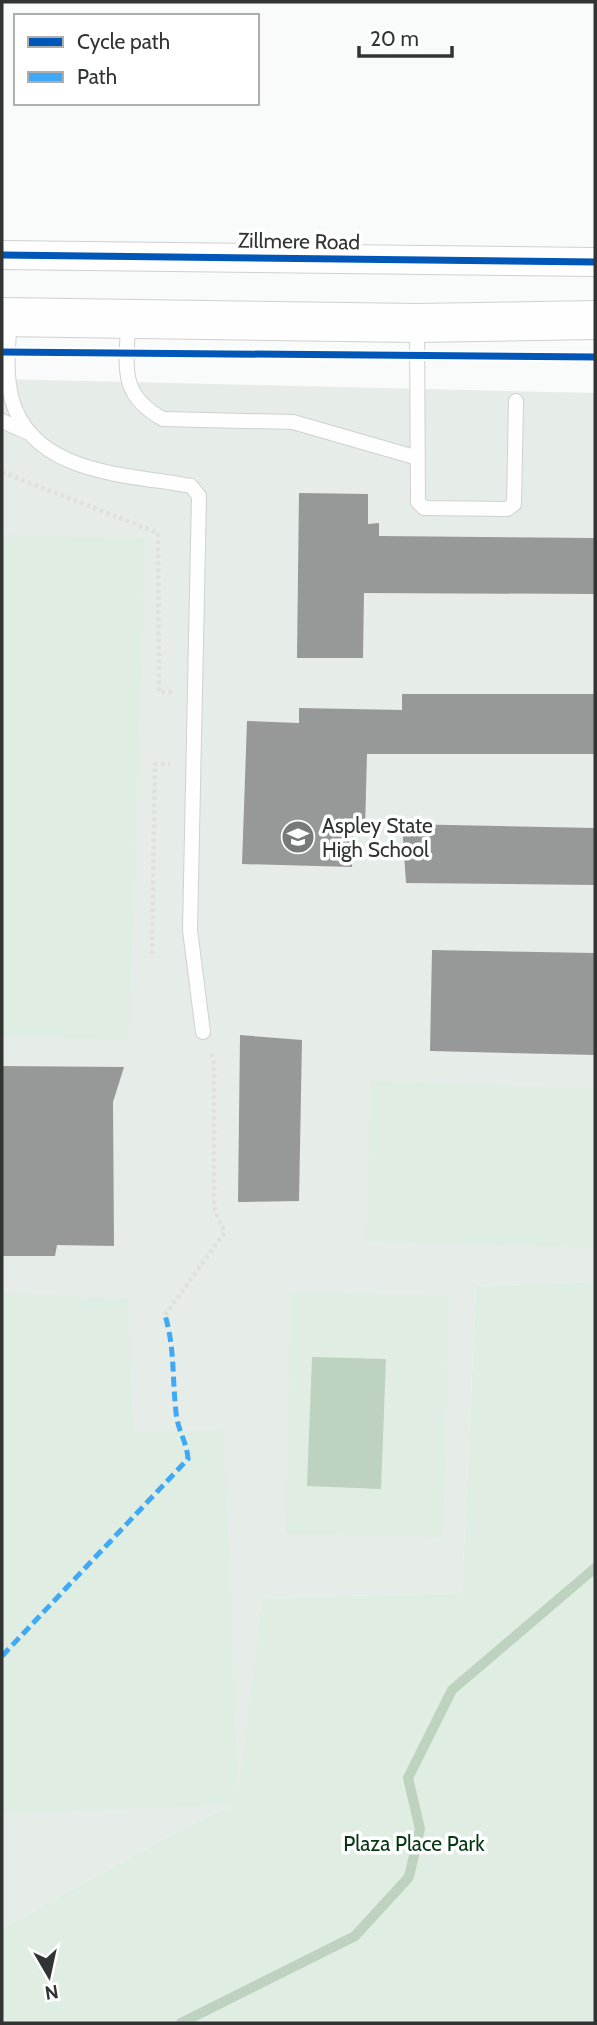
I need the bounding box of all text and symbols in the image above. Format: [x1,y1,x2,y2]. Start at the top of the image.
legend [14,14,259,105]
scale bar [359,14,452,58]
text: 20 m [370,26,419,51]
text: Cycle path [77,29,170,54]
text: Path [77,64,117,89]
street label: Zillmere Road [238,227,360,255]
place label: Aspley State High School [322,813,433,862]
school or university icon: Aspley State High School [279,818,317,856]
park label: Plaza Place Park [343,1831,485,1856]
north arrow [14,1941,84,2011]
text: N [43,1980,60,2005]

